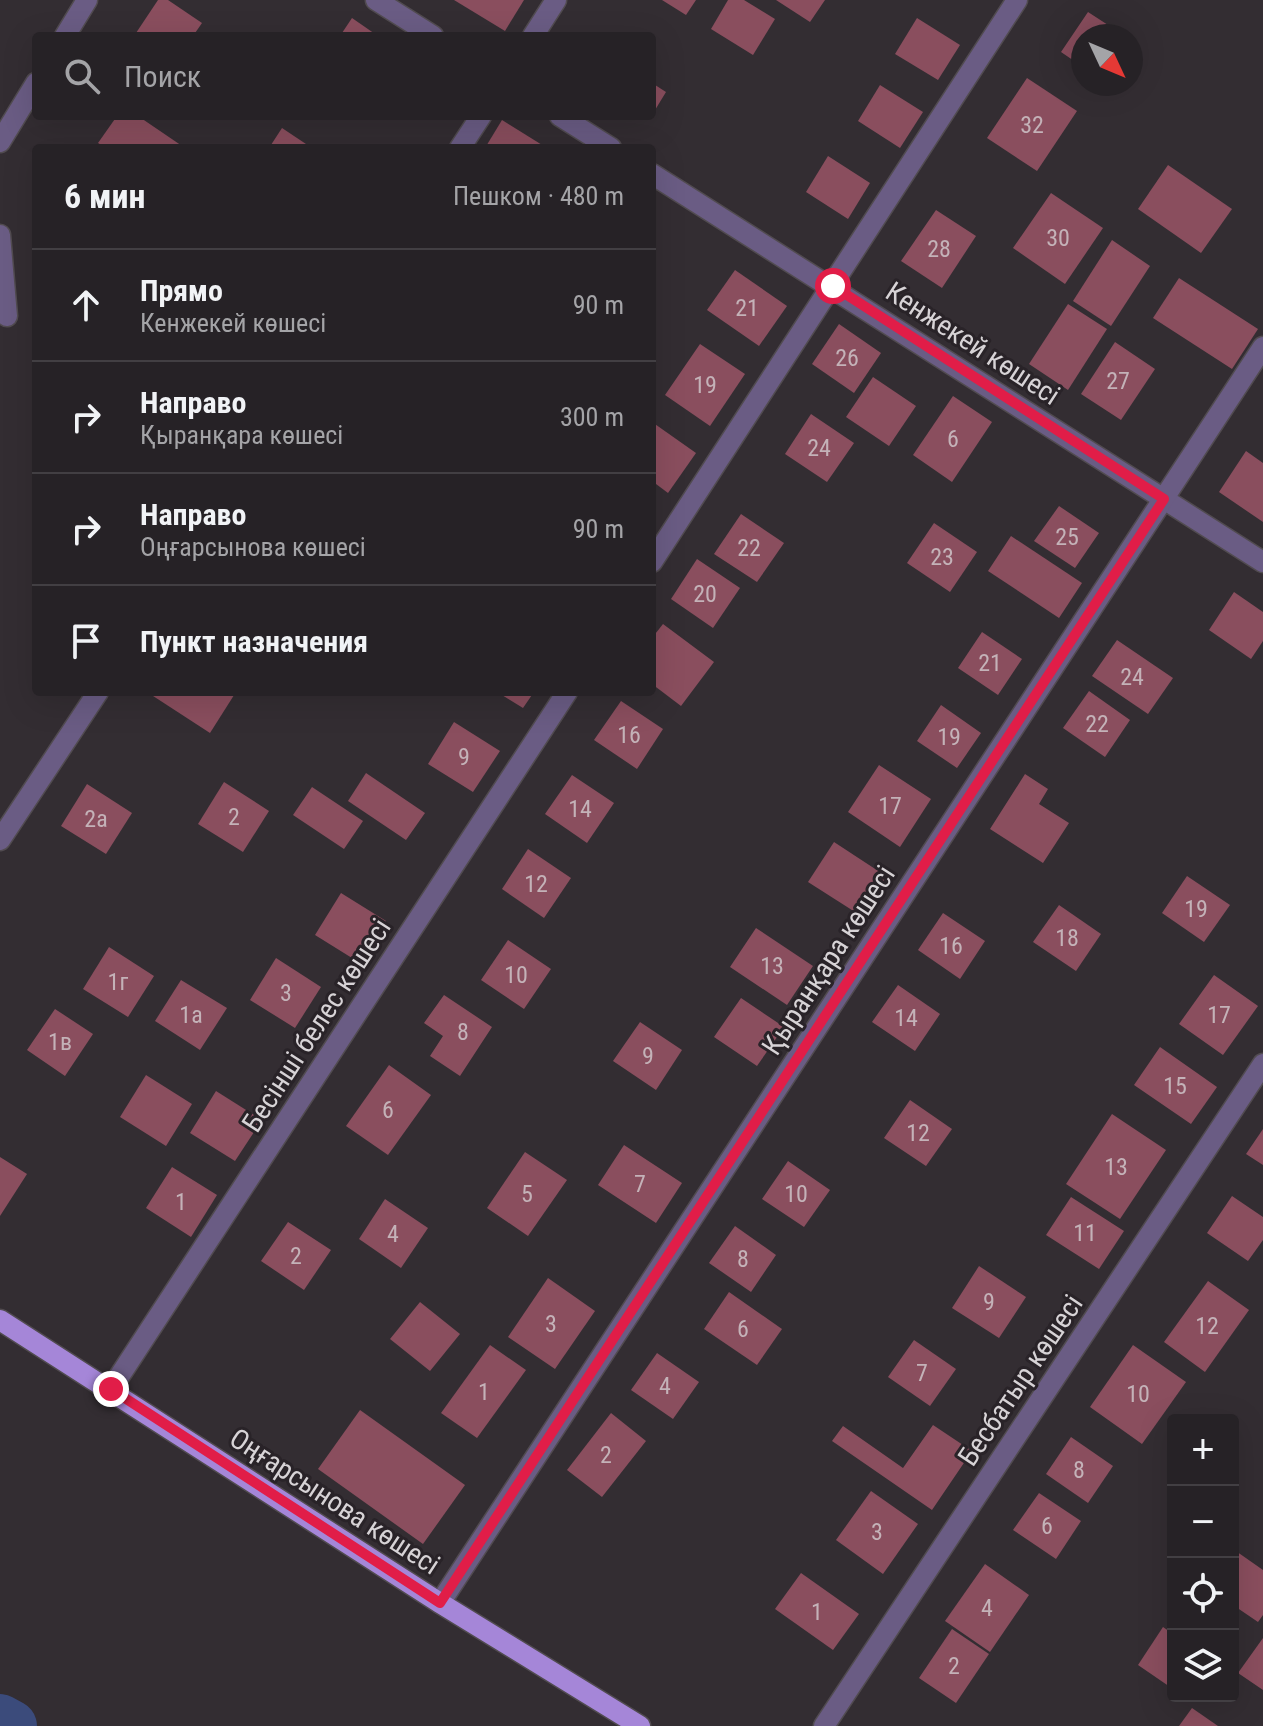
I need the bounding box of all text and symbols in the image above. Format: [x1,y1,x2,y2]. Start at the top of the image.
north arrow [1071,24,1143,96]
search box [32,32,656,120]
icon: search [60,54,104,98]
text: Поиск [124,59,201,94]
house number: 32 [1020,111,1044,139]
text: 6 мин [64,176,146,216]
text: Пешком · 480 m [453,181,624,211]
house number: 30 [1046,224,1070,252]
house number: 28 [927,235,951,263]
route start [815,268,851,304]
text: Прямо [140,273,223,308]
street label: Кенжекей көшесі [880,275,1066,412]
icon: ahead [64,283,108,327]
text: 90 m [573,290,624,320]
house number: 21 [735,294,759,322]
text: Кенжекей көшесі [140,308,326,338]
house number: 26 [835,344,859,372]
house number: 27 [1106,367,1130,395]
house number: 19 [693,371,717,399]
text: Направо [140,385,246,420]
icon: right [64,395,108,439]
text: 300 m [560,402,624,432]
text: Қыранқара көшесі [140,420,343,450]
house number: 6 [947,425,959,453]
house number: 24 [807,434,831,462]
text: Направо [140,497,246,532]
icon: right [64,507,108,551]
text: 90 m [573,514,624,544]
house number: 25 [1055,523,1079,551]
text: Оңғарсынова көшесі [140,532,366,562]
house number: 22 [737,534,761,562]
house number: 23 [930,543,954,571]
house number: 20 [693,580,717,608]
icon: arrive [64,619,108,663]
text: Пункт назначения [140,624,368,659]
house number: 21 [978,649,1002,677]
house number: 24 [1120,663,1144,691]
house number: 22 [1085,710,1109,738]
house number: 16 [617,721,641,749]
house number: 19 [937,723,961,751]
house number: 9 [458,743,470,771]
house number: 17 [878,792,902,820]
house number: 14 [568,795,592,823]
house number: 2 [228,803,240,831]
house number: 2а [84,805,108,833]
street label: Қыранқара көшесі [755,859,902,1061]
house number: 12 [524,870,548,898]
house number: 19 [1184,895,1208,923]
street label: Бесінші белес көшесі [235,912,398,1138]
house number: 18 [1055,924,1079,952]
house number: 16 [939,932,963,960]
house number: 13 [760,952,784,980]
house number: 10 [504,961,528,989]
house number: 1г [108,968,128,996]
house number: 3 [280,979,292,1007]
house number: 1а [179,1001,203,1029]
house number: 17 [1207,1001,1231,1029]
house number: 14 [894,1004,918,1032]
house number: 8 [457,1018,469,1046]
house number: 1в [48,1028,72,1056]
house number: 9 [642,1042,654,1070]
house number: 15 [1163,1072,1187,1100]
house number: 6 [382,1096,394,1124]
house number: 12 [906,1119,930,1147]
house number: 13 [1104,1153,1128,1181]
house number: 7 [634,1170,646,1198]
house number: 5 [521,1180,533,1208]
house number: 10 [784,1180,808,1208]
house number: 1 [175,1188,187,1216]
house number: 11 [1073,1219,1097,1247]
house number: 4 [387,1220,399,1248]
house number: 2 [290,1242,302,1270]
house number: 8 [737,1245,749,1273]
house number: 9 [983,1288,995,1316]
street label: Бесбатыр көшесі [951,1289,1090,1472]
house number: 3 [545,1310,557,1338]
house number: 12 [1195,1312,1219,1340]
house number: 6 [737,1315,749,1343]
house number: 7 [916,1359,928,1387]
route end [93,1371,129,1407]
house number: 4 [659,1372,671,1400]
house number: 1 [478,1378,490,1406]
house number: 10 [1126,1380,1150,1408]
map controls [1167,1414,1239,1702]
button: + [1167,1414,1239,1486]
street label: Оңғарсынова көшесі [224,1421,446,1581]
house number: 2 [600,1441,612,1469]
house number: 8 [1073,1456,1085,1484]
button: − [1167,1486,1239,1558]
house number: 6 [1041,1512,1053,1540]
house number: 3 [871,1518,883,1546]
button: locate [1167,1558,1239,1630]
house number: 4 [981,1594,993,1622]
house number: 1 [811,1598,823,1626]
button: layers [1167,1630,1239,1702]
house number: 2 [948,1652,960,1680]

